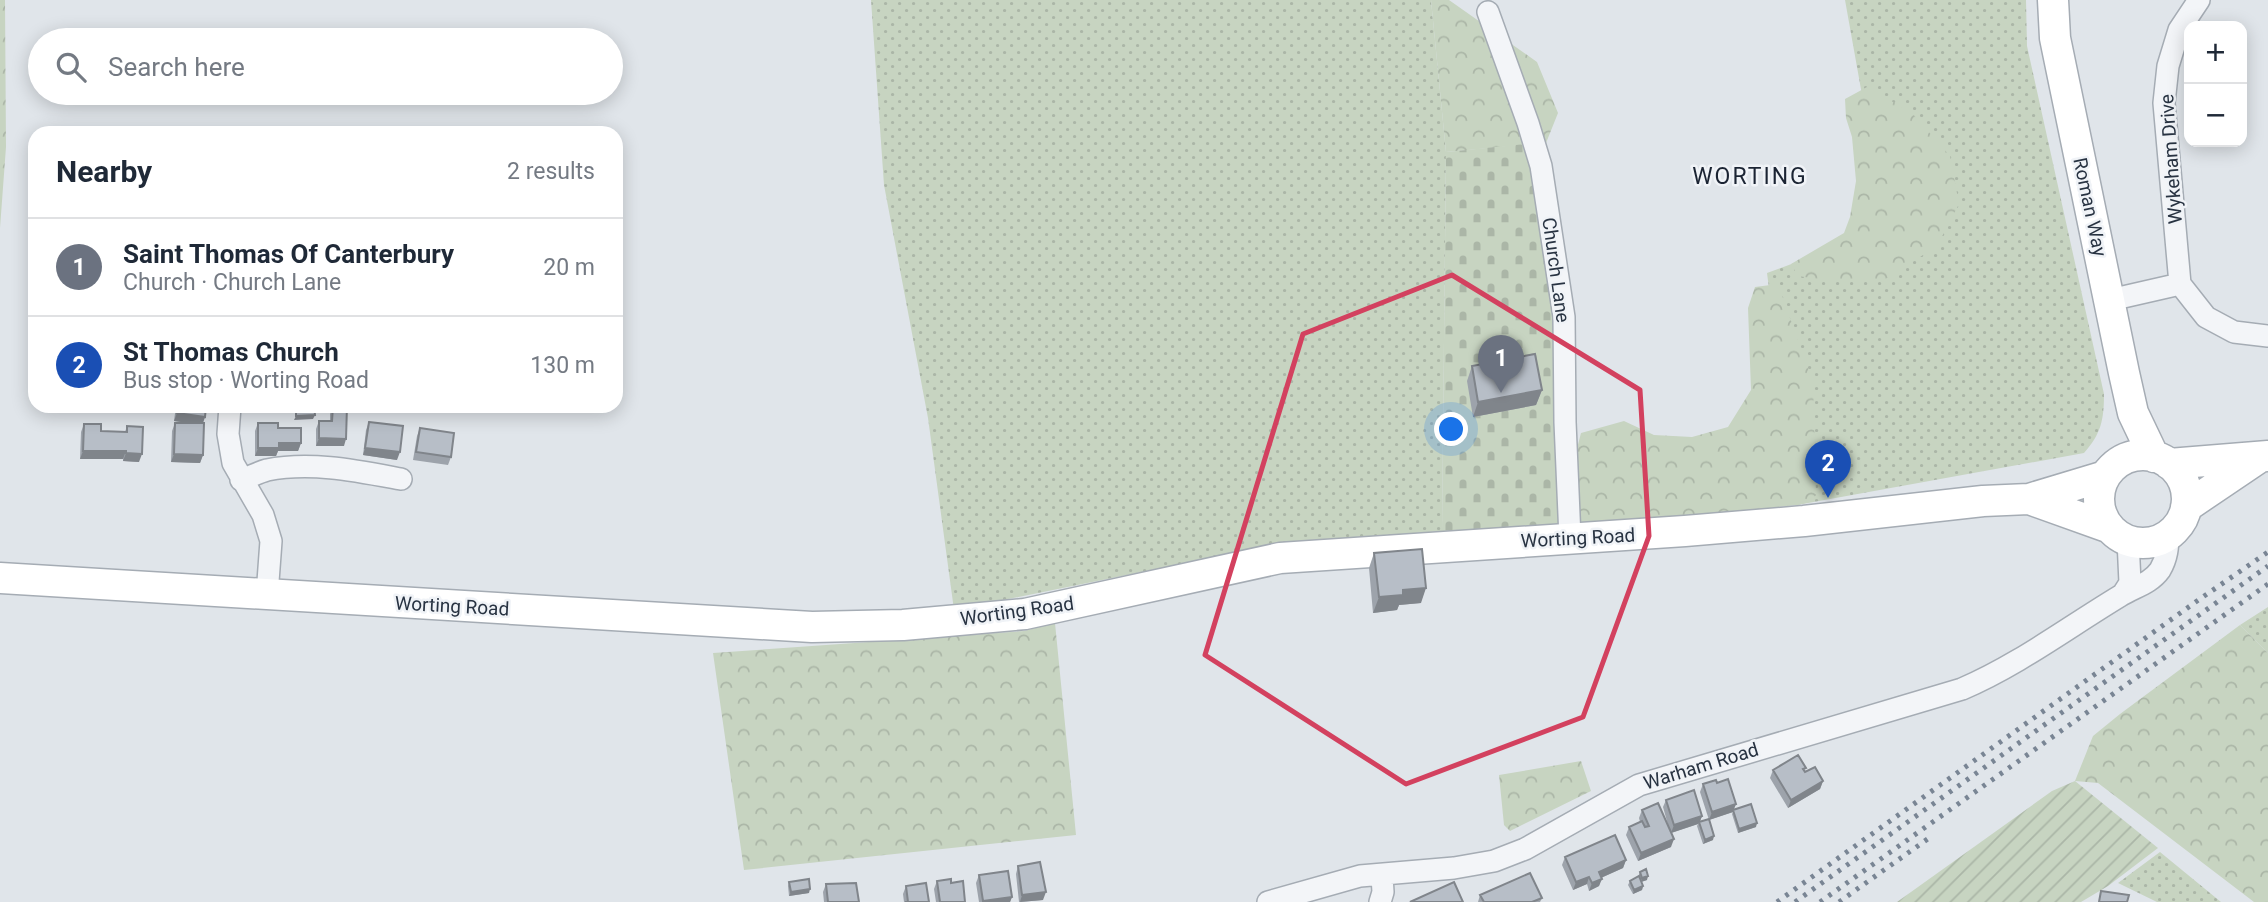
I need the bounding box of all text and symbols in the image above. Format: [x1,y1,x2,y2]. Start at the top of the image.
map controls [2184,21,2247,147]
button: + [2184,21,2247,84]
search box [28,28,623,105]
icon: search [52,48,90,86]
text: Search here [108,52,245,82]
button: − [2184,84,2247,147]
street label: Wykeham Drive [2155,93,2187,225]
text: Nearby [56,154,152,189]
street label: Roman Way [2068,155,2112,259]
text: 2 results [507,158,595,185]
district label: WORTING [1692,163,1808,190]
street label: Church Lane [1537,216,1575,324]
text: Saint Thomas Of Canterbury [123,239,454,269]
text: 1 [72,254,86,281]
text: 20 m [543,254,595,281]
text: Church · Church Lane [123,269,341,296]
pin: 1 [1478,335,1524,393]
text: St Thomas Church [123,337,339,367]
text: 2 [72,352,86,379]
text: 130 m [530,352,595,379]
text: Bus stop · Worting Road [123,367,369,394]
your location [1434,412,1468,446]
pin: 2 [1805,440,1851,498]
street label: Worting Road [1520,524,1636,552]
street label: Worting Road [394,592,510,620]
street label: Worting Road [959,592,1075,630]
street label: Warham Road [1641,738,1761,794]

